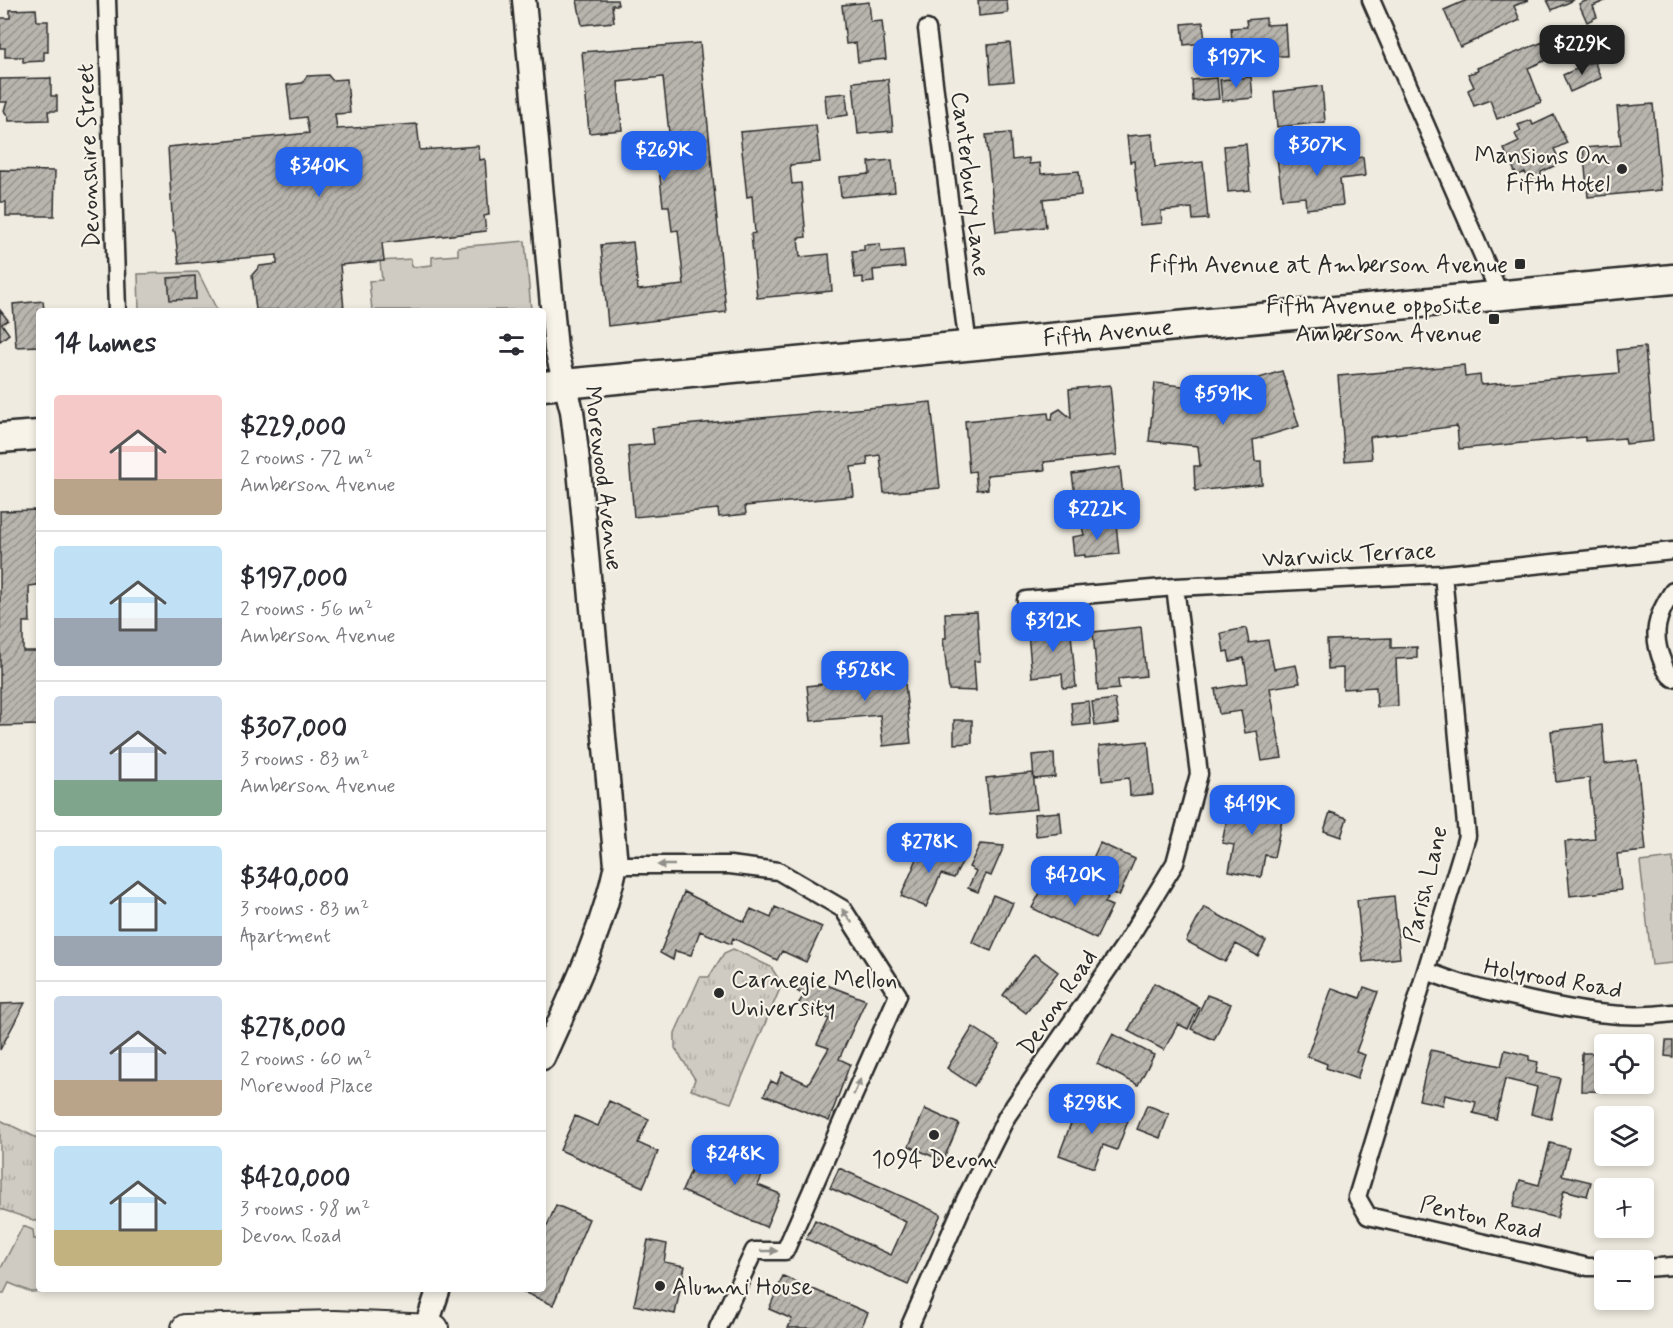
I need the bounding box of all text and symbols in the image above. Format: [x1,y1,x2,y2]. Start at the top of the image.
pin: $229K [1540,25,1624,76]
text: $229K [1554,31,1610,58]
pin: $197K [1194,38,1278,89]
text: $197K [1207,44,1265,71]
street label: Devonshire Street [71,63,108,249]
street label: Canterbury Lane [943,90,996,279]
pin: $307K [1275,126,1359,177]
pin: $269K [622,131,706,182]
text: $307K [1288,132,1346,159]
text: $269K [635,137,693,164]
place label: Mansions On Fifth Hotel [1474,141,1610,200]
pin: $340K [277,147,361,198]
text: $340K [289,153,349,180]
marker: Mansions On Fifth Hotel [1615,162,1629,176]
place label: Fifth Avenue at Amberson Avenue [1149,250,1508,281]
marker: Fifth Avenue at Amberson Avenue [1513,257,1527,271]
place label: Fifth Avenue opposite Amberson Avenue [1266,291,1482,350]
street label: Fifth Avenue [1042,312,1175,355]
marker: Fifth Avenue opposite Amberson Avenue [1487,312,1501,326]
text: 14 homes [54,327,156,361]
icon: filters [495,328,528,361]
pin: $591K [1181,375,1265,426]
text: $591K [1194,381,1252,408]
street label: Morewood Avenue [576,384,629,572]
text: $229,000 [240,411,346,445]
icon: home [102,419,174,491]
text: 2 rooms · 72 m² [240,445,373,472]
text: Amberson Avenue [240,472,396,499]
pin: $222K [1055,490,1139,541]
text: $222K [1068,496,1126,523]
street label: Warwick Terrace [1261,535,1437,576]
text: $197,000 [240,562,348,596]
icon: home [102,570,174,642]
text: 2 rooms · 56 m² [240,596,373,623]
pin: $312K [1011,602,1095,653]
text: $312K [1025,608,1081,635]
text: Amberson Avenue [240,623,396,650]
pin: $528K [823,651,907,702]
text: $528K [835,657,895,684]
text: $307,000 [240,712,347,746]
icon: home [102,720,174,792]
text: 3 rooms · 83 m² [240,746,369,773]
text: Amberson Avenue [240,773,396,800]
pin: $419K [1210,785,1294,836]
text: $419K [1224,791,1280,818]
pin: $278K [887,823,971,874]
street label: Parish Lane [1397,823,1456,946]
text: $278K [901,829,957,856]
pin: $420K [1033,856,1117,907]
one-way arrow [657,860,676,870]
text: $340,000 [240,862,349,896]
text: $420K [1045,862,1105,889]
icon: home [102,870,174,942]
text: 3 rooms · 83 m² [240,896,369,923]
one-way arrow [841,908,853,924]
text: Apartment [240,923,331,950]
street label: Devon Road [1011,944,1105,1062]
street label: Holyrood Road [1481,952,1624,1007]
place label: Carnegie Mellon University [731,965,897,1024]
marker: Carnegie Mellon University [712,986,726,1000]
text: $278,000 [240,1012,346,1046]
icon: home [102,1020,174,1092]
map controls [1594,1034,1654,1310]
button: locate [1594,1034,1654,1094]
text: 2 rooms · 60 m² [240,1046,372,1073]
text: Morewood Place [240,1073,373,1100]
one-way arrow [853,1078,862,1095]
pin: $298K [1050,1084,1134,1135]
text: $298K [1063,1090,1121,1117]
button: layers [1594,1106,1654,1166]
marker: 1094 Devon [927,1128,941,1142]
pin: $248K [693,1135,777,1186]
text: $248K [706,1141,764,1168]
place label: 1094 Devon [872,1145,997,1176]
text: $420,000 [240,1162,350,1196]
icon: home [102,1170,174,1242]
button: + [1594,1178,1654,1238]
street label: Penton Road [1417,1189,1544,1247]
text: 3 rooms · 98 m² [240,1196,370,1223]
text: Devon Road [240,1223,341,1250]
one-way arrow [760,1246,779,1256]
button: − [1594,1250,1654,1310]
place label: Alumni House [672,1272,813,1303]
marker: Alumni House [653,1279,667,1293]

